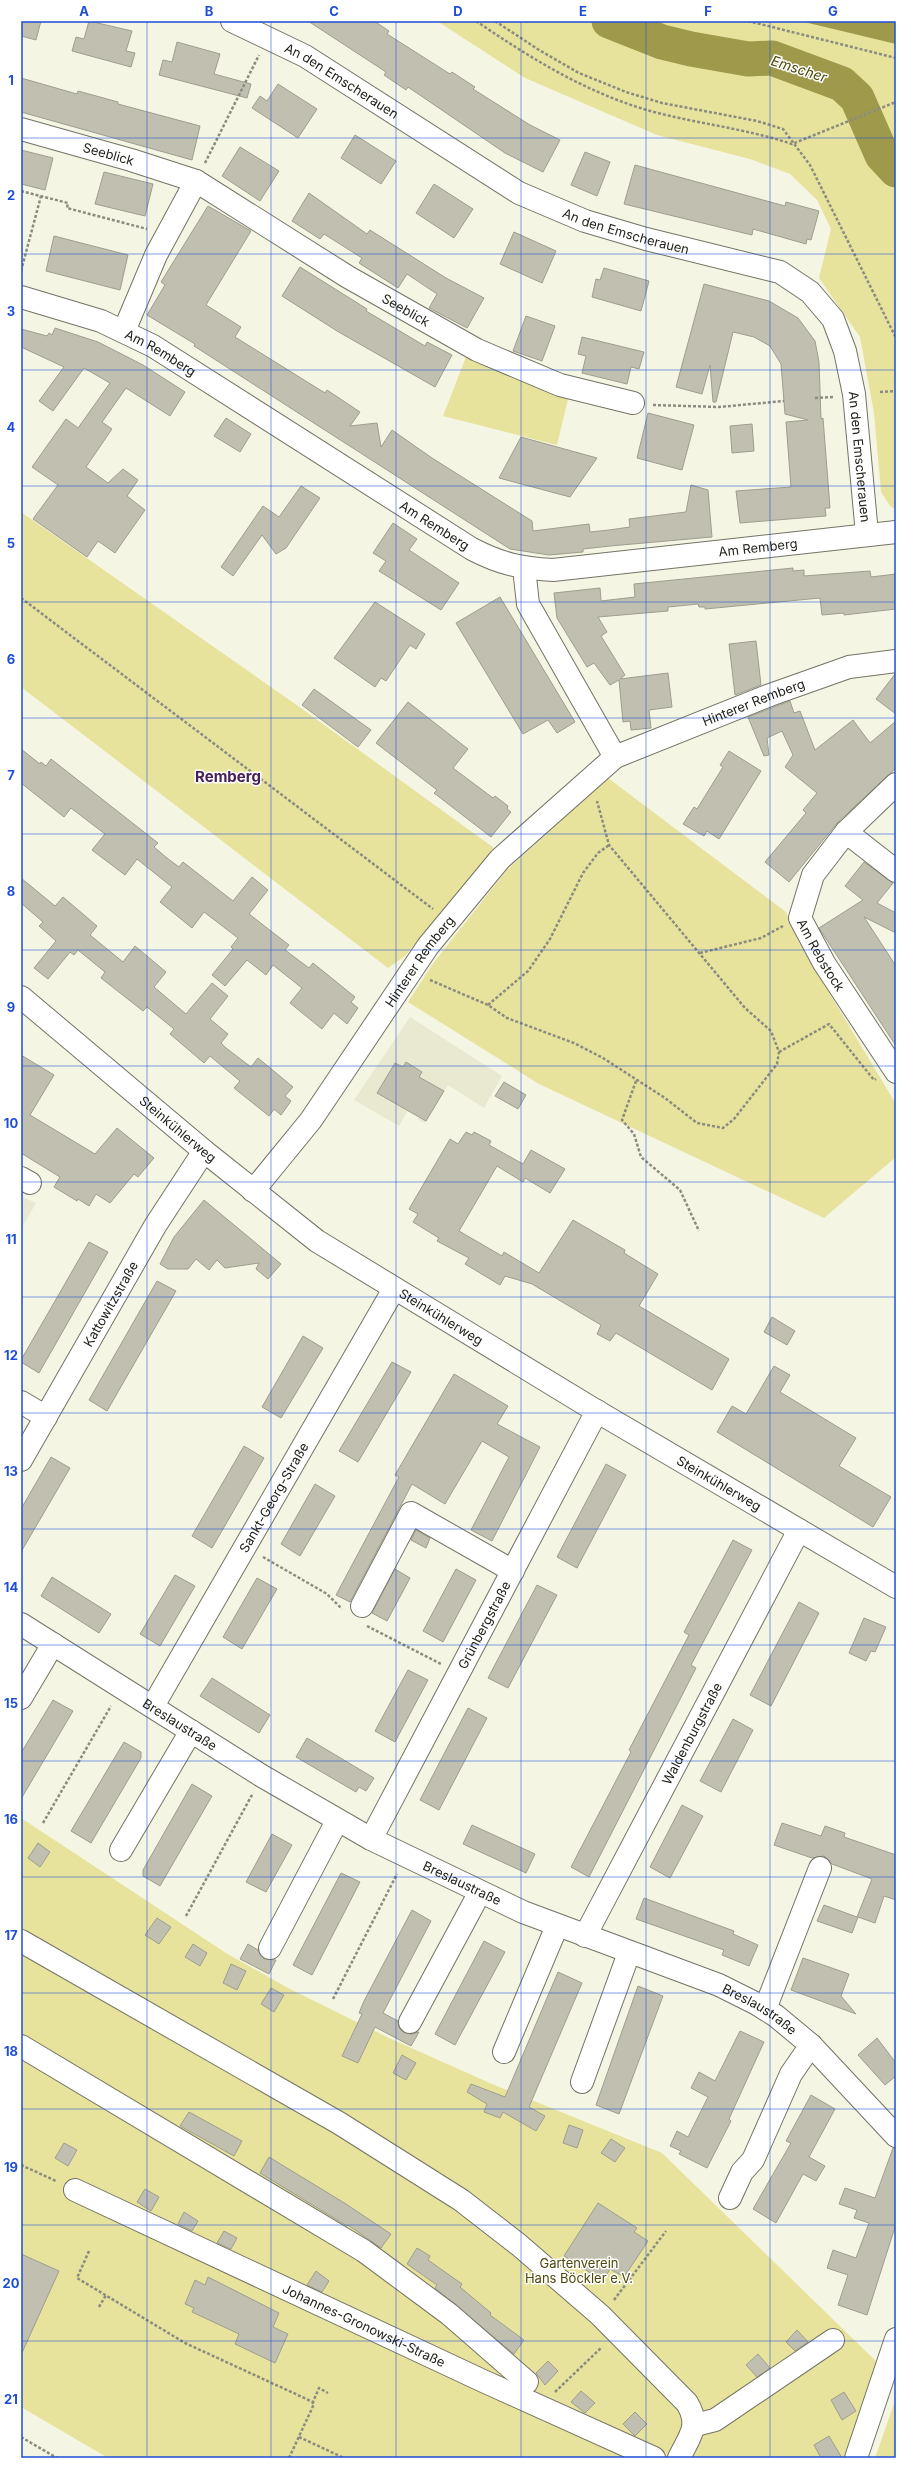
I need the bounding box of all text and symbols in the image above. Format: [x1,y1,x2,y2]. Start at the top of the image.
text: A [79,3,89,19]
text: B [205,3,214,19]
text: C [329,3,339,19]
text: D [453,3,463,19]
text: E [579,3,587,19]
text: F [704,3,712,19]
text: G [828,3,838,19]
street label: An den Emscherauen [282,39,402,122]
water label: Emscher [769,52,830,86]
text: 1 [8,72,14,88]
street label: Seeblick [81,139,136,168]
text: 2 [7,187,15,203]
street label: An den Emscherauen [560,205,691,257]
street label: Seeblick [379,290,433,330]
text: 3 [7,303,15,319]
street label: Am Remberg [123,326,199,379]
street label: An den Emscherauen [846,391,874,523]
text: 4 [7,419,16,435]
street label: Am Remberg [397,497,472,553]
text: 5 [7,535,15,551]
street label: Am Remberg [718,535,798,560]
text: 6 [7,651,15,667]
street label: Hinterer Remberg [700,675,807,729]
text: 7 [7,767,15,783]
district label: Remberg [195,767,261,786]
text: 8 [7,883,15,899]
street label: Hinterer Remberg [381,912,458,1010]
street label: Am Rebstock [794,916,848,994]
text: 9 [7,999,15,1015]
street label: Steinkühlerweg [136,1092,219,1166]
text: 10 [4,1115,18,1131]
text: 11 [5,1231,17,1247]
street label: Kattowitzstraße [80,1258,141,1349]
street label: Steinkühlerweg [396,1285,486,1348]
text: 12 [4,1347,18,1363]
street label: Sankt-Georg-Straße [235,1439,312,1555]
street label: Steinkühlerweg [674,1452,764,1514]
text: 13 [4,1463,18,1479]
street label: Grünbergstraße [454,1578,514,1672]
text: 14 [4,1579,18,1595]
street label: Waldenburgstraße [658,1680,725,1787]
text: 15 [4,1695,18,1711]
street label: Breslaustraße [140,1695,220,1754]
text: 16 [4,1811,18,1827]
street label: Breslaustraße [421,1857,504,1908]
text: 17 [4,1927,18,1943]
street label: Breslaustraße [720,1980,800,2038]
text: 18 [4,2043,18,2059]
text: 19 [4,2159,18,2175]
park label: Gartenverein Hans Böckler e.V. [525,2255,633,2286]
text: 20 [3,2275,20,2291]
street label: Johannes-Gronowski-Straße [280,2280,448,2370]
text: 21 [4,2391,18,2407]

